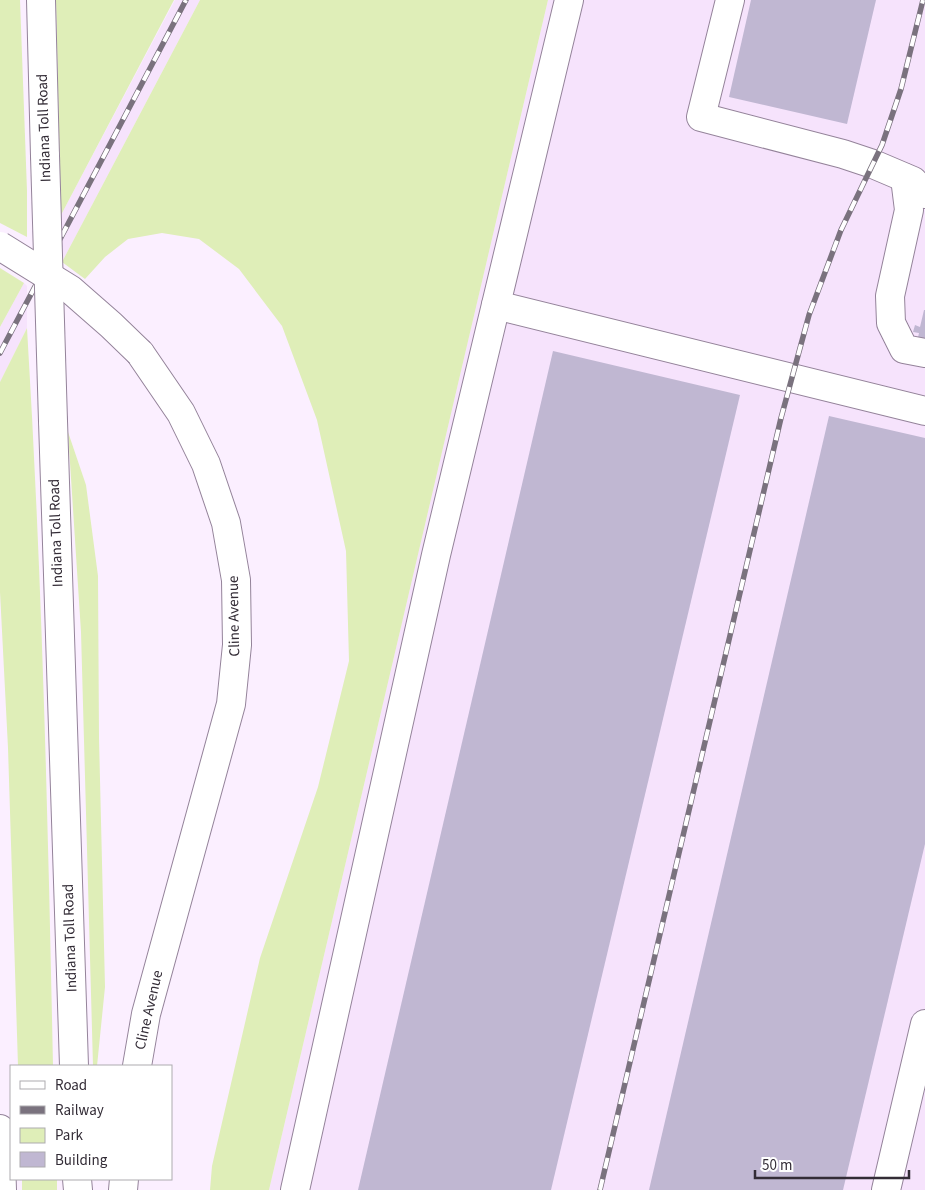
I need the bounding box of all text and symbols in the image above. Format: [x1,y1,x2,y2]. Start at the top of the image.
street label: Indiana Toll Road [32,73,56,183]
street label: Indiana Toll Road [44,478,68,588]
street label: Cline Avenue [223,575,245,657]
street label: Indiana Toll Road [58,883,82,993]
street label: Cline Avenue [130,968,168,1052]
legend [10,1065,172,1180]
text: Road [55,1075,87,1096]
text: Railway [55,1100,104,1121]
text: Park [55,1125,84,1146]
scale bar [755,1148,909,1180]
text: Building [55,1150,108,1171]
text: 50 m [762,1155,792,1176]

